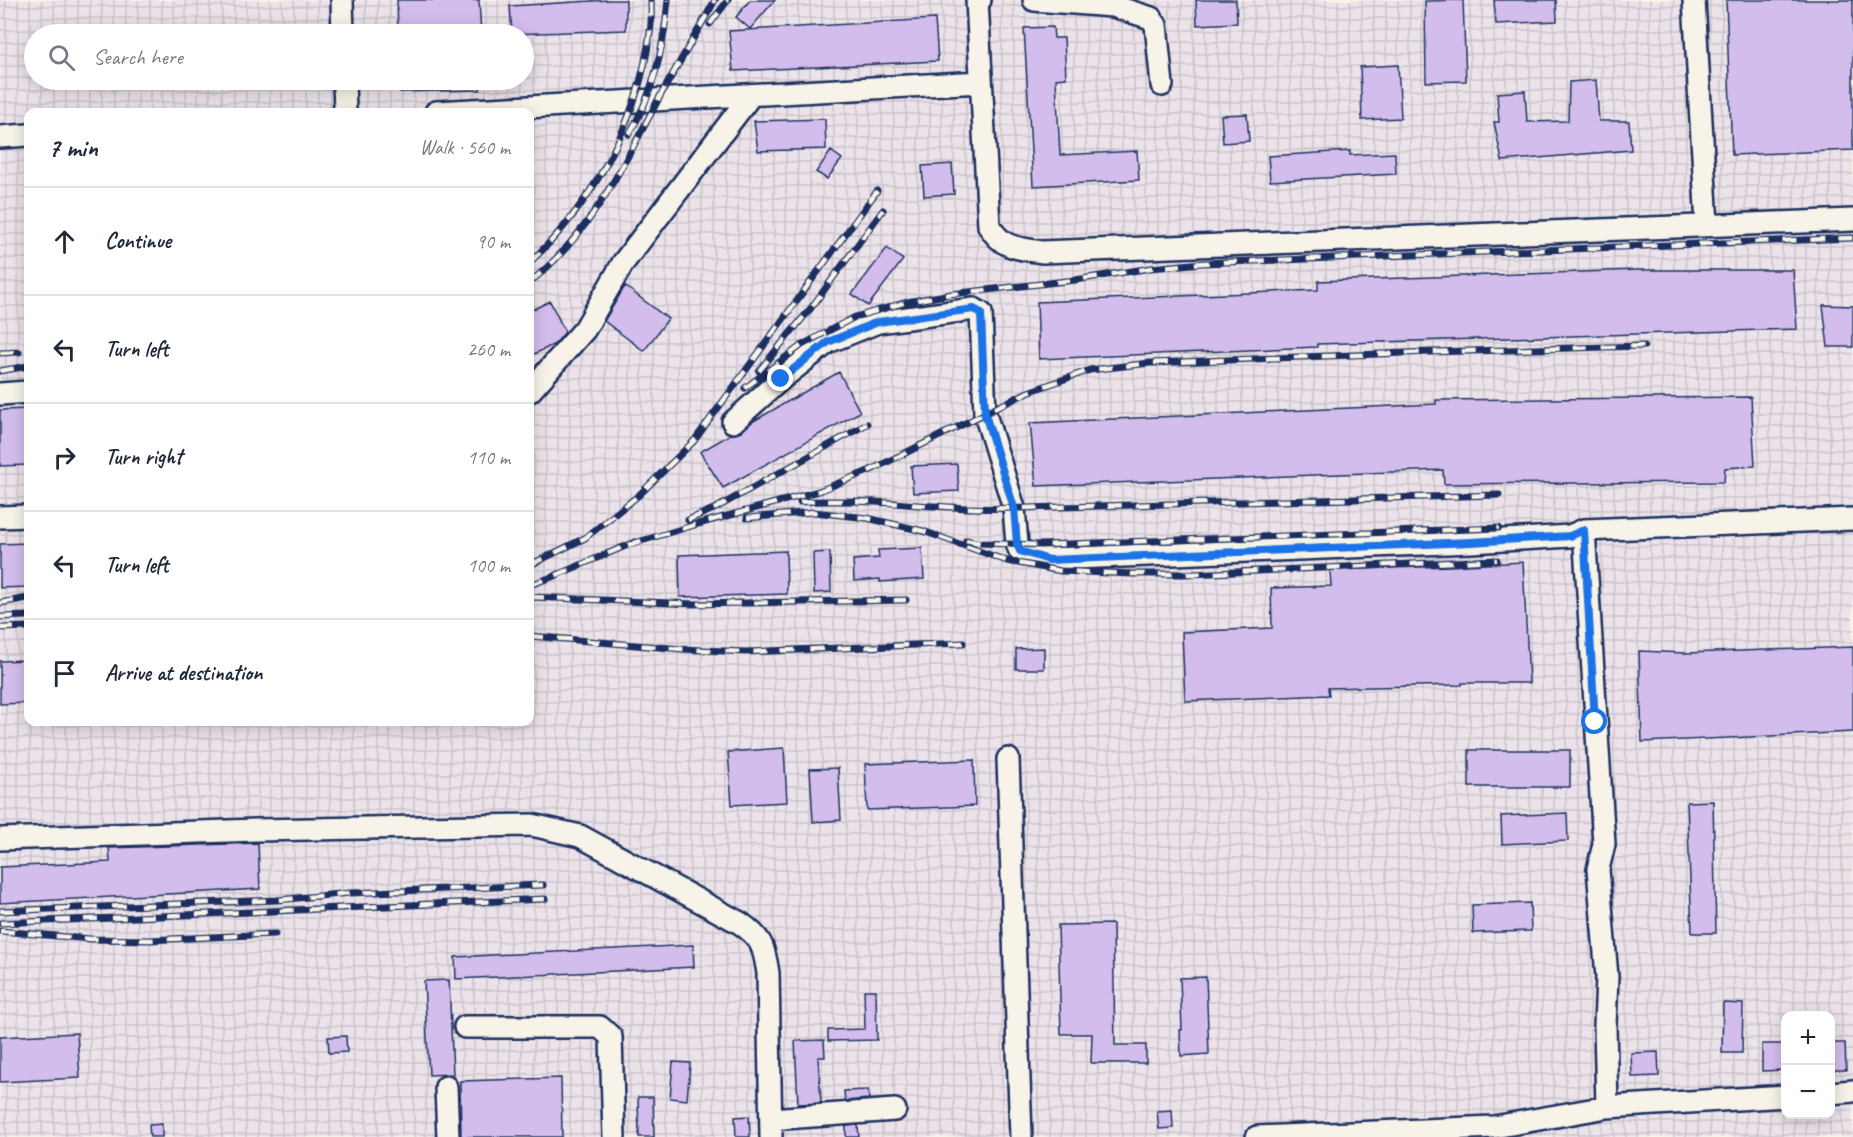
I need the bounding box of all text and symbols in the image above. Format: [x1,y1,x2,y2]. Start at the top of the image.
search box [24,24,534,90]
icon: search [45,41,78,74]
text: Search here [93,43,183,71]
text: 7 min [48,131,98,164]
text: Walk · 560 m [420,135,510,160]
icon: ahead [48,225,81,258]
text: Continue [105,227,171,255]
text: 90 m [476,229,510,254]
icon: left [48,333,81,366]
text: Turn left [105,335,169,363]
text: 260 m [467,337,510,362]
route end [767,365,793,391]
icon: right [48,441,81,474]
text: Turn right [105,443,182,471]
text: 110 m [467,445,510,470]
icon: left [48,549,81,582]
text: Turn left [105,551,169,579]
text: 100 m [467,553,510,578]
icon: arrive [48,657,81,690]
text: Arrive at destination [105,659,262,687]
route start [1581,708,1607,734]
map controls [1781,1011,1835,1119]
button: + [1781,1011,1835,1065]
button: − [1781,1065,1835,1119]

